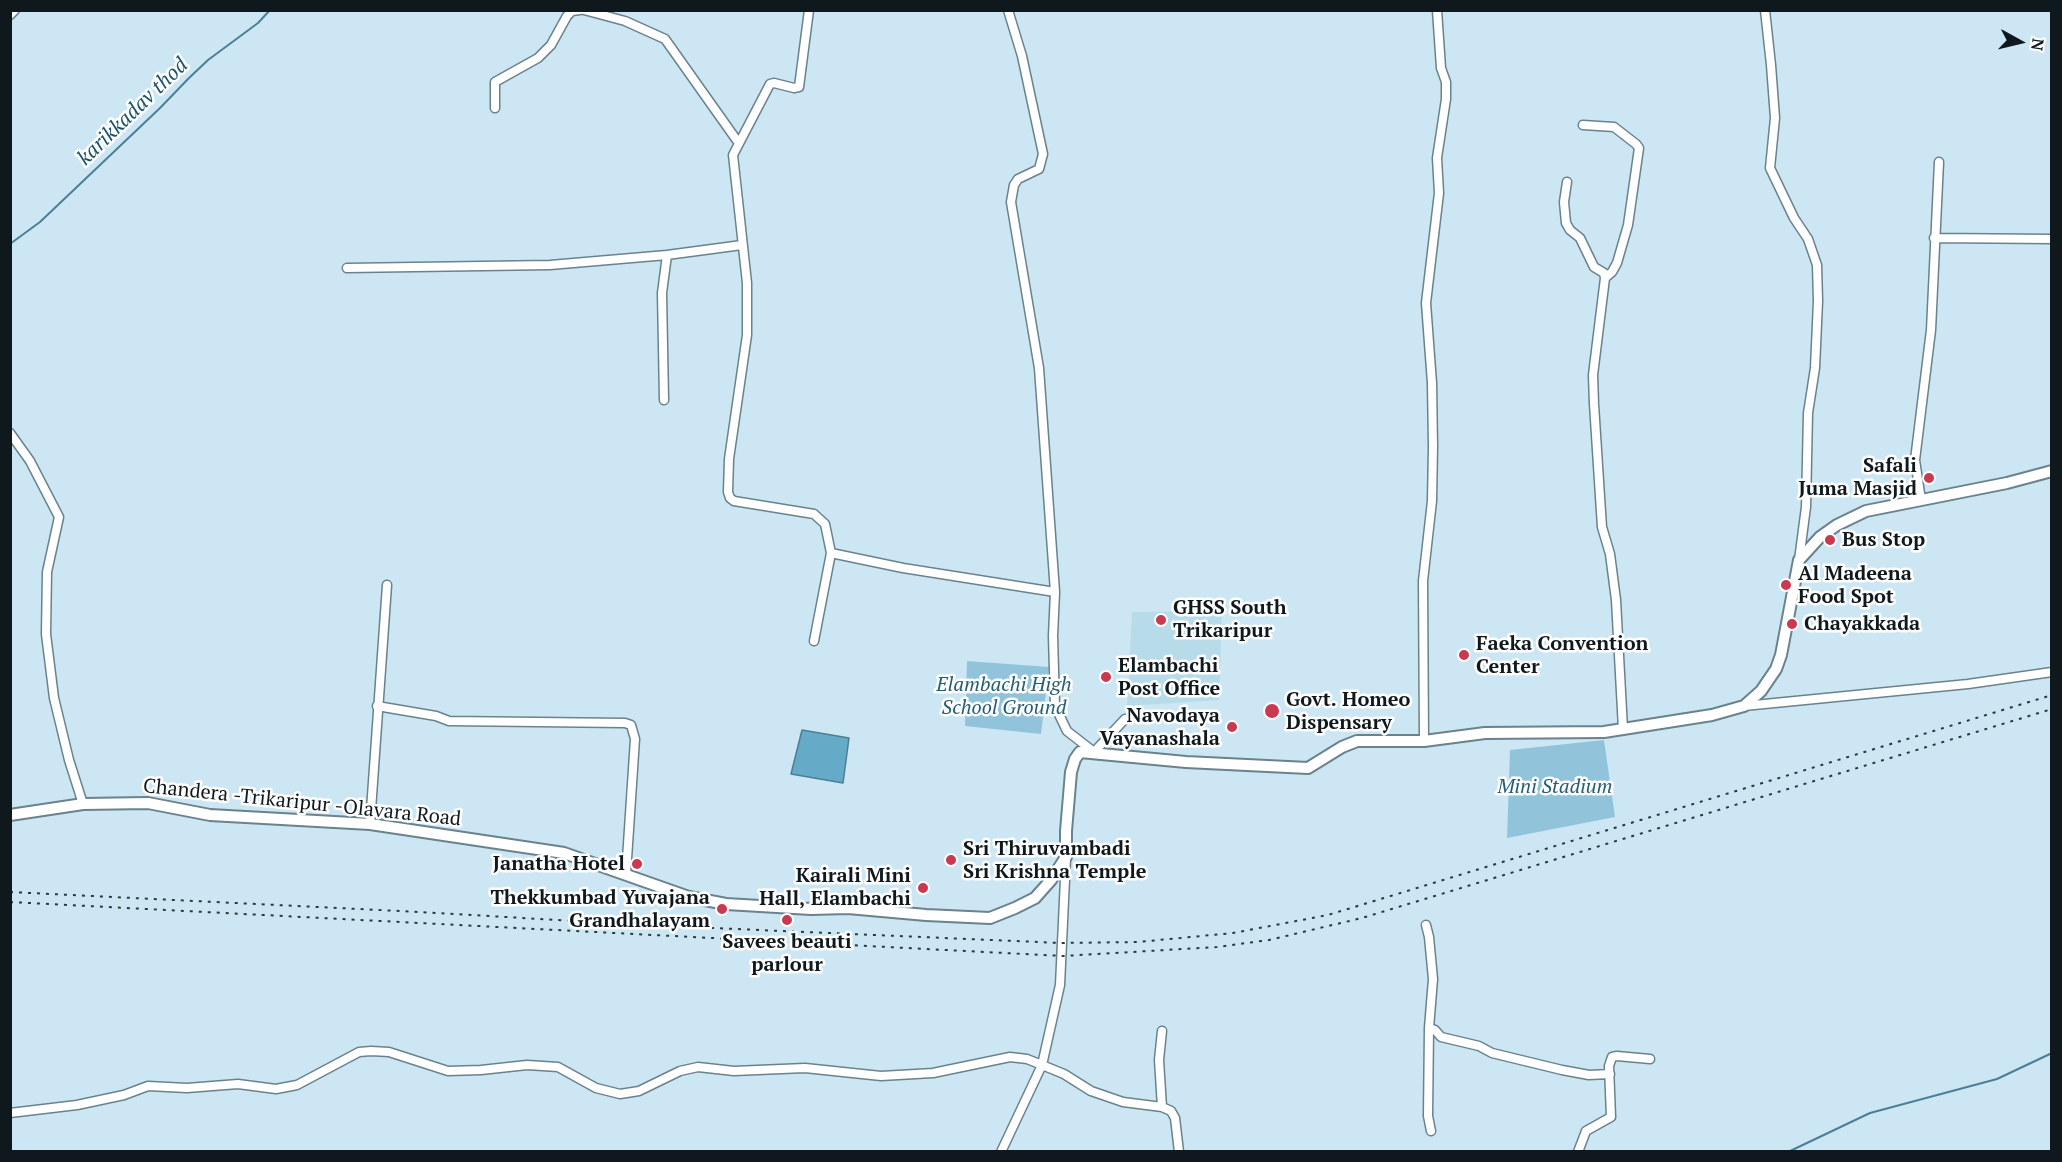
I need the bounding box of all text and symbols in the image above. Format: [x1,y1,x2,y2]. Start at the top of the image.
north arrow [1990,12,2050,72]
text: N [2026,37,2050,52]
water label: karikkadav thod [73,53,193,171]
place label: Safali Juma Masjid [1798,454,1917,501]
marker: Safali Juma Masjid [1922,471,1936,485]
place label: Bus Stop [1842,528,1925,552]
marker: Bus Stop [1823,533,1837,547]
place label: Al Madeena Food Spot [1798,562,1912,609]
marker: Al Madeena Food Spot [1779,578,1793,592]
place label: GHSS South Trikaripur [1173,596,1287,643]
place label: Chayakkada [1804,612,1920,636]
marker: GHSS South Trikaripur [1154,613,1168,627]
marker: Chayakkada [1785,617,1799,631]
place label: Faeka Convention Center [1476,632,1648,679]
marker: Faeka Convention Center [1457,648,1471,662]
place label: Elambachi Post Office [1118,654,1220,701]
marker: Elambachi Post Office [1099,670,1113,684]
park label: Elambachi High School Ground [936,673,1072,720]
place label: Govt. Homeo Dispensary [1286,688,1410,735]
marker: Govt. Homeo Dispensary [1263,702,1281,720]
place label: Navodaya Vayanashala [1099,704,1220,751]
marker: Navodaya Vayanashala [1225,720,1239,734]
street label: Chandera -Trikaripur -Olavara Road [142,774,462,832]
park label: Mini Stadium [1497,775,1613,799]
place label: Sri Thiruvambadi Sri Krishna Temple [963,837,1147,884]
place label: Janatha Hotel [493,852,625,876]
marker: Sri Thiruvambadi Sri Krishna Temple [944,853,958,867]
marker: Janatha Hotel [630,857,644,871]
place label: Kairali Mini Hall, Elambachi [759,864,911,911]
marker: Kairali Mini Hall, Elambachi [916,881,930,895]
place label: Thekkumbad Yuvajana Grandhalayam [491,886,710,933]
marker: Thekkumbad Yuvajana Grandhalayam [715,902,729,916]
marker: Savees beauti parlour [780,913,794,927]
place label: Savees beauti parlour [722,930,852,977]

